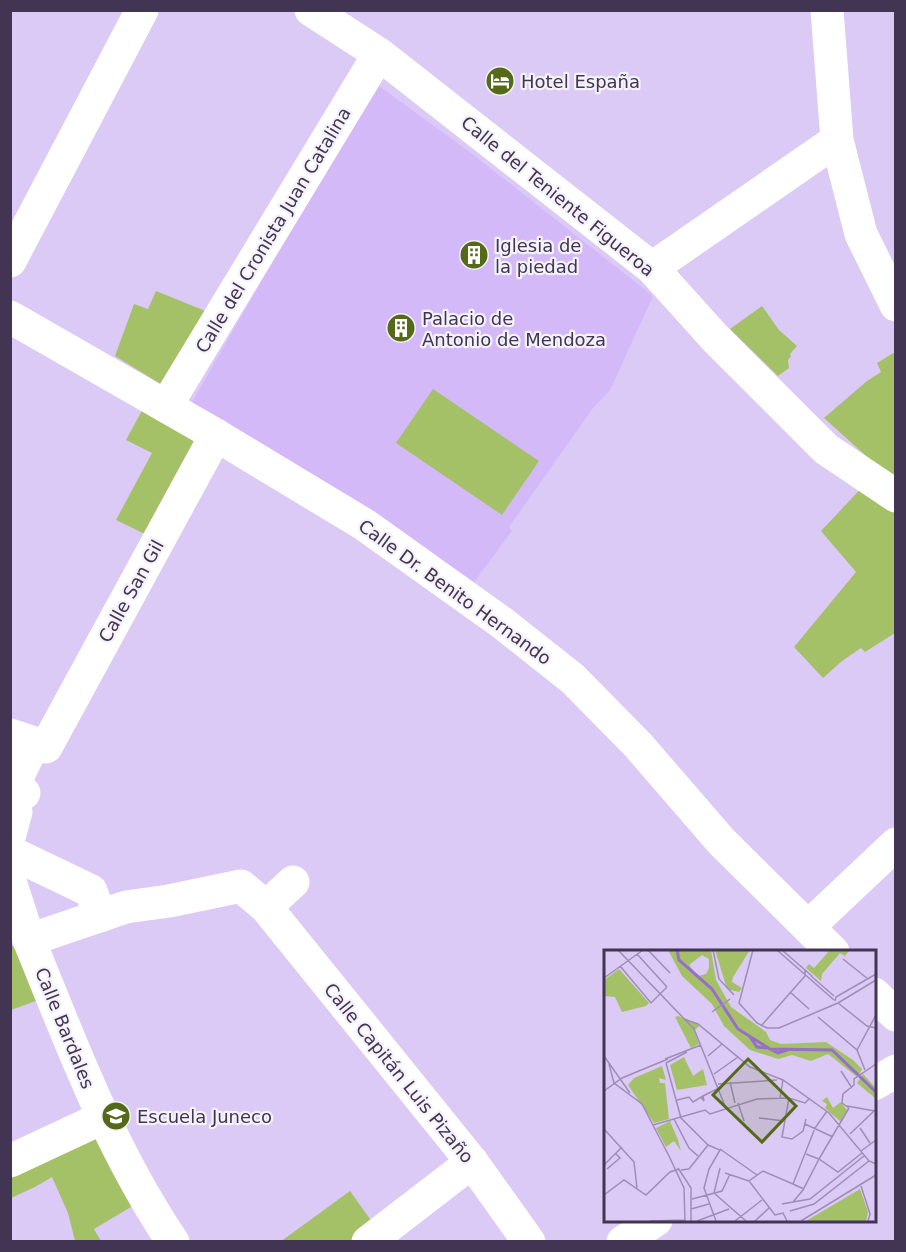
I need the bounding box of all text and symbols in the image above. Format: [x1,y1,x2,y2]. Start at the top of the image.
hotel icon: Hotel España [484,65,516,97]
place label: Hotel España [521,71,640,92]
street label: Calle del Cronista Juan Catalina [191,103,355,357]
street label: Calle del Teniente Figueroa [457,112,659,280]
place label: Iglesia de la piedad [495,235,581,277]
building icon: Iglesia de la piedad [458,239,490,271]
place label: Palacio de Antonio de Mendoza [422,308,606,350]
building icon: Palacio de Antonio de Mendoza [385,312,417,344]
street label: Calle Dr. Benito Hernando [355,515,555,669]
street label: Calle San Gil [94,536,168,646]
inset map [604,950,876,1222]
street label: Calle Bardales [31,964,99,1092]
street label: Calle Capitán Luis Pizaño [320,979,478,1167]
school or university icon: Escuela Juneco [100,1100,132,1132]
place label: Escuela Juneco [137,1106,272,1127]

